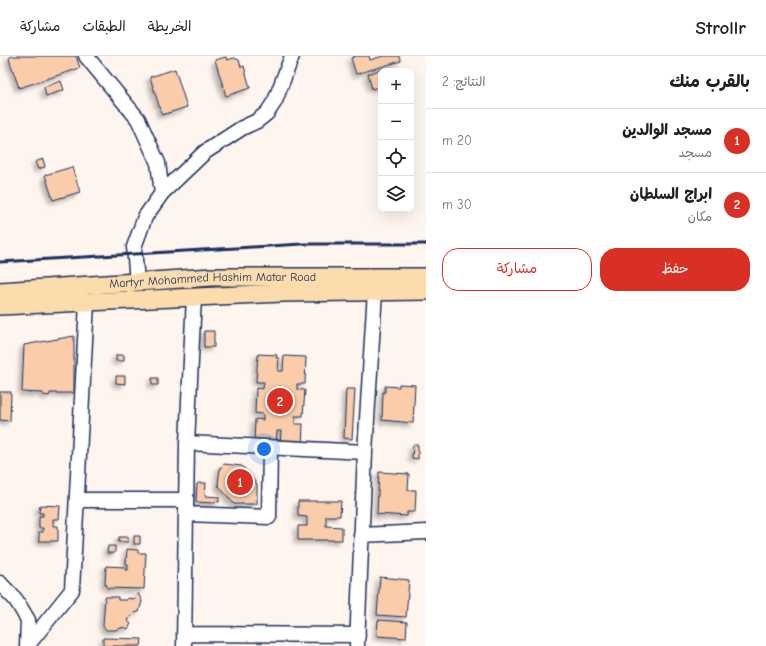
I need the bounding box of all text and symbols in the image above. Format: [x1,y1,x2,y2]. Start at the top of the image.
text: Strollr [696,17,746,39]
text: مشاركة [20,18,60,35]
text: الطبقات [82,18,126,35]
text: الخريطة [148,18,191,35]
map controls [378,68,414,212]
button: + [378,68,414,104]
text: بالقرب منك [669,72,750,91]
text: النتائج: 2 [442,74,486,89]
button: − [378,104,414,140]
text: مسجد الوالدين [622,121,712,139]
text: 20 m [442,133,472,148]
text: 1 [734,133,740,148]
button: locate [378,140,414,176]
text: مسجد [679,145,712,160]
button: layers [378,176,414,212]
text: ابراج السلطان [630,185,712,203]
text: 30 m [442,197,472,212]
text: 2 [734,197,740,212]
text: مكان [688,209,712,224]
button: مشاركة [442,248,592,291]
button: حفظ [600,248,750,291]
street label: Martyr Mohammed Hashim Matar Road [109,270,316,291]
pin: 2 [267,386,293,416]
your location [254,439,274,459]
pin: 1 [227,467,253,497]

